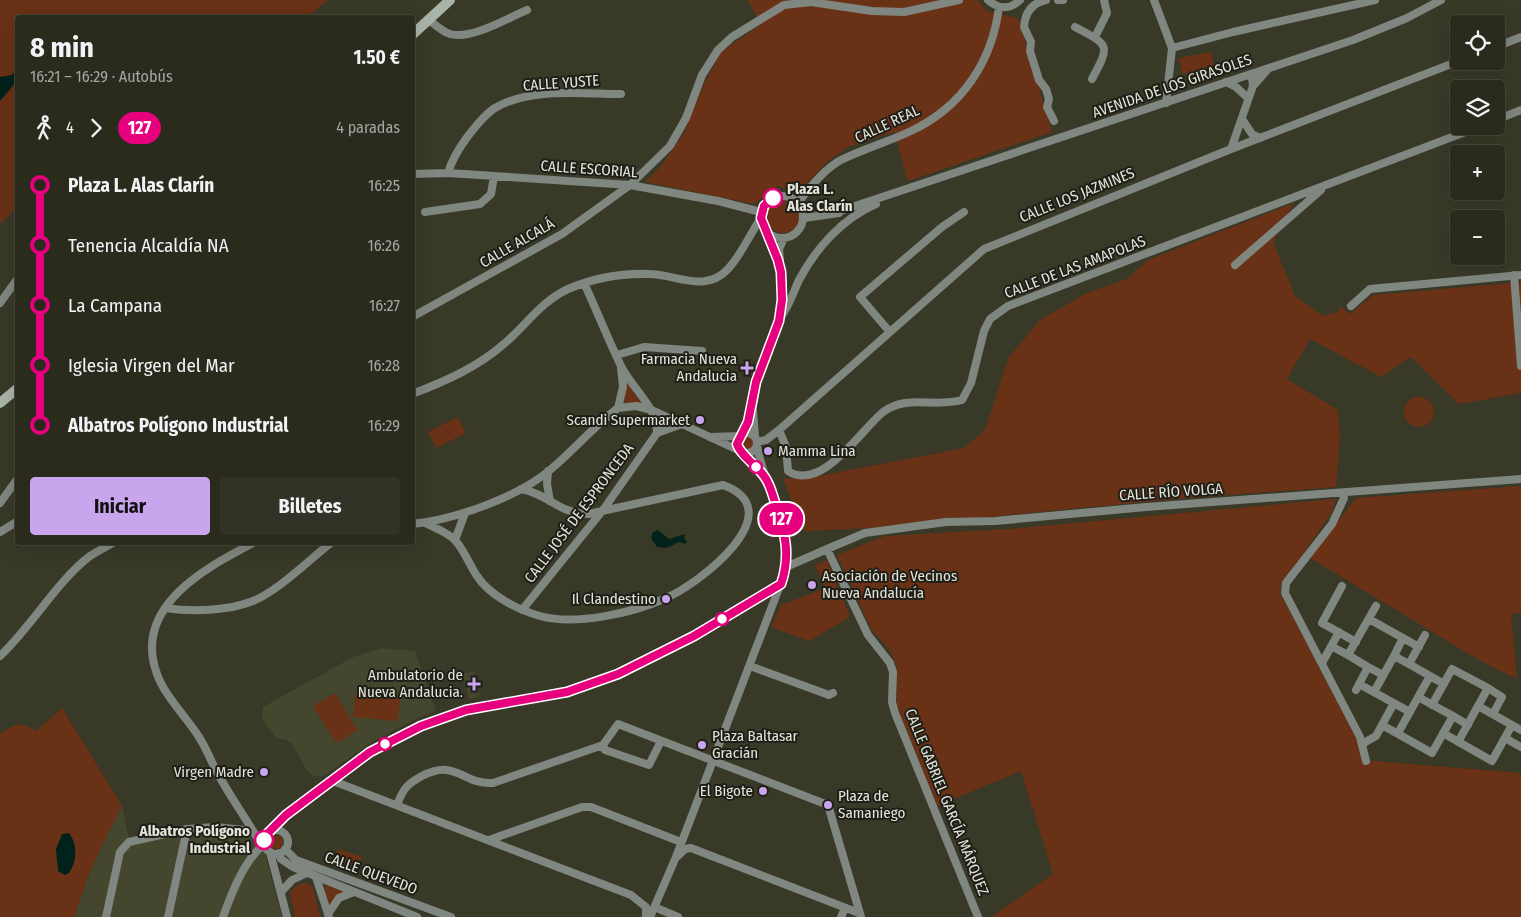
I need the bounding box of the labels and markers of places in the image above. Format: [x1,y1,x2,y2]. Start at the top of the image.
place label: Plaza L. Alas Clarín [786,180,853,215]
marker: Plaza L. Alas Clarín [763,188,783,208]
place label: Farmacia Nueva Andalucia [641,350,737,385]
marker: Farmacia Nueva Andalucia [741,362,753,374]
place label: Scandi Supermarket [566,411,690,429]
marker: Scandi Supermarket [694,414,706,426]
place label: Mamma Lina [778,442,856,460]
marker: Mamma Lina [762,445,774,457]
unlabelled marker [749,460,763,474]
place label: Asociación de Vecinos Nueva Andalucía [822,567,957,602]
marker: Asociación de Vecinos Nueva Andalucía [806,579,818,591]
place label: Il Clandestino [572,590,656,608]
marker: Il Clandestino [660,593,672,605]
unlabelled marker [715,612,729,626]
place label: Ambulatorio de Nueva Andalucia. [358,666,463,701]
marker: Ambulatorio de Nueva Andalucia. [467,677,481,691]
place label: Plaza Baltasar Gracián [712,727,799,762]
unlabelled marker [378,737,392,751]
marker: Plaza Baltasar Gracián [696,739,708,751]
place label: Virgen Madre [174,763,254,781]
marker: Virgen Madre [258,766,270,778]
place label: El Bigote [700,782,753,800]
marker: El Bigote [757,785,769,797]
place label: Plaza de Samaniego [838,787,906,822]
marker: Plaza de Samaniego [822,799,834,811]
place label: Albatros Polígono Industrial [139,822,251,857]
marker: Albatros Polígono Industrial [254,830,274,850]

